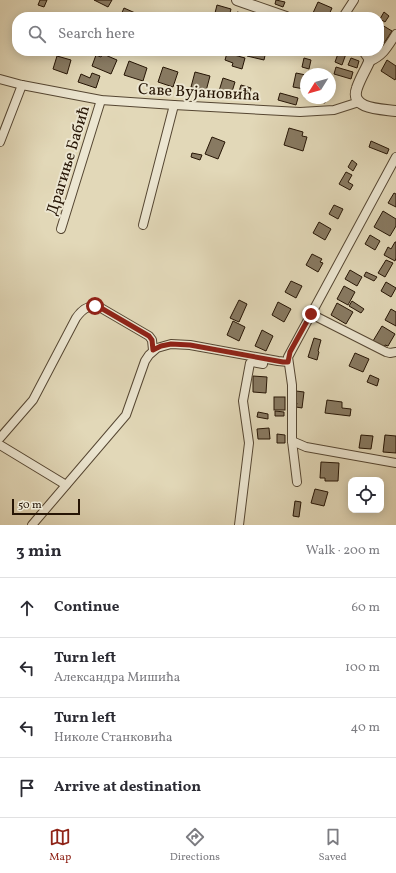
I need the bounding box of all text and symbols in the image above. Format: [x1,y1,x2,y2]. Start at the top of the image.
search box [12,12,384,56]
icon: search [26,23,48,45]
text: Search here [58,24,135,45]
north arrow [300,68,336,104]
street label: Саве Вујановића [137,79,260,107]
street label: Драгиње Бабић [42,103,96,218]
route start [86,297,104,315]
route end [302,305,320,323]
map controls [348,477,384,513]
button: locate [348,477,384,513]
scale bar [12,497,80,516]
text: 50 m [18,498,42,513]
text: 3 min [16,540,62,563]
text: Walk · 200 m [306,542,380,560]
icon: ahead [16,597,38,619]
text: Continue [54,597,119,618]
text: 60 m [352,599,380,617]
text: Turn left [54,648,116,669]
icon: left [16,657,38,679]
text: 100 m [345,659,380,677]
text: Александра Мишића [54,669,180,687]
text: Turn left [54,708,116,729]
icon: left [16,717,38,739]
text: 40 m [351,719,380,737]
text: Николе Станковића [54,729,173,747]
icon: arrive [16,777,38,799]
text: Arrive at destination [54,777,201,798]
tab: Map [49,826,71,865]
tab: Directions [170,826,220,865]
tab: Saved [318,826,347,865]

